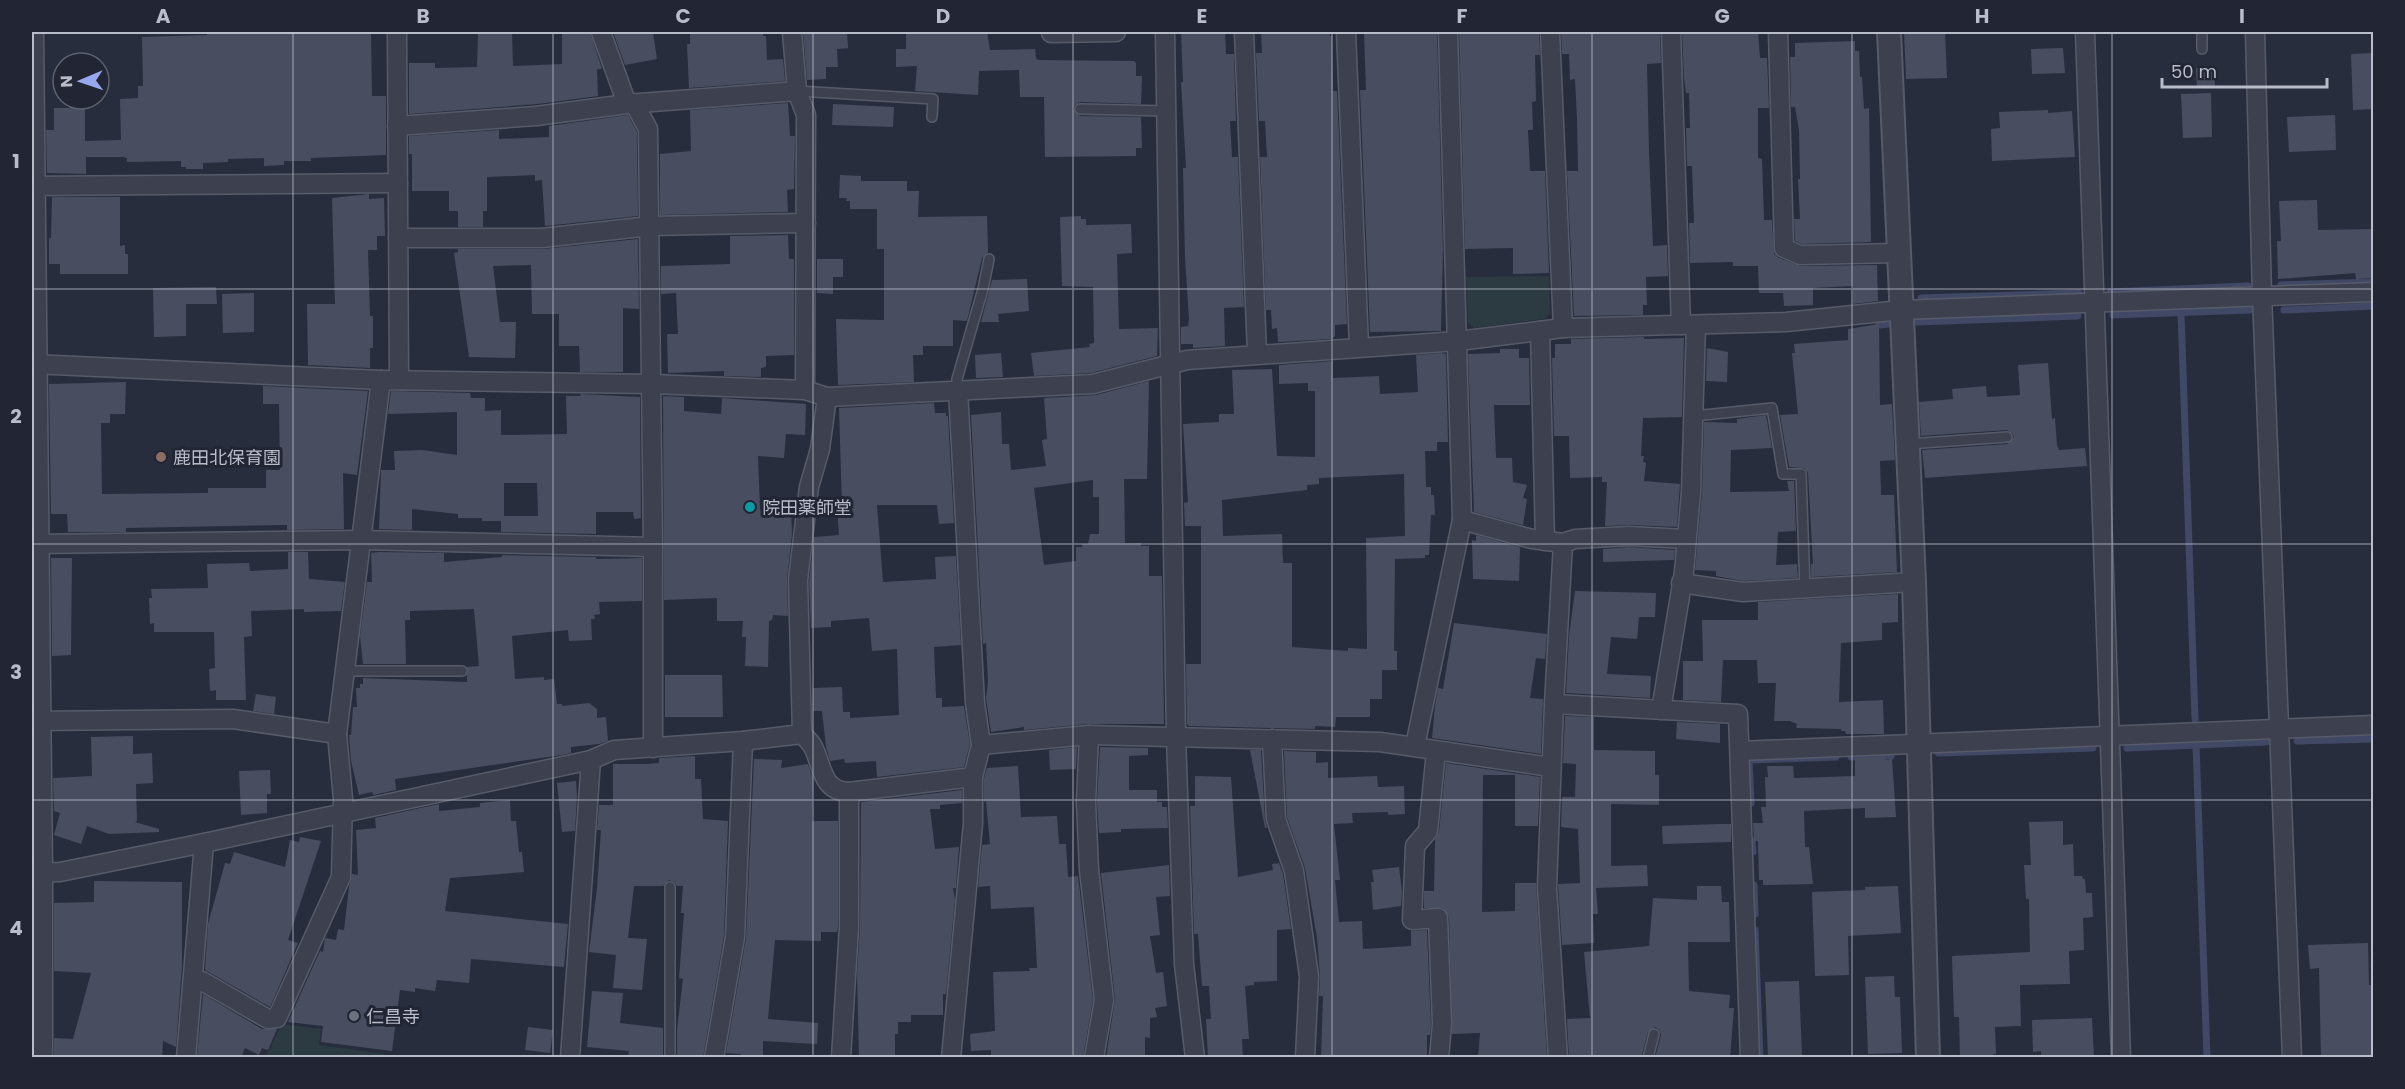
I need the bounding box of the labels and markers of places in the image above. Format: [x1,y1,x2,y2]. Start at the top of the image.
place label: 鹿田北保育園 [173,445,281,470]
marker: 鹿田北保育園 [154,450,168,464]
place label: 院田薬師堂 [762,495,852,520]
marker: 院田薬師堂 [743,500,757,514]
place label: 仁昌寺 [366,1004,420,1029]
marker: 仁昌寺 [347,1009,361,1023]

